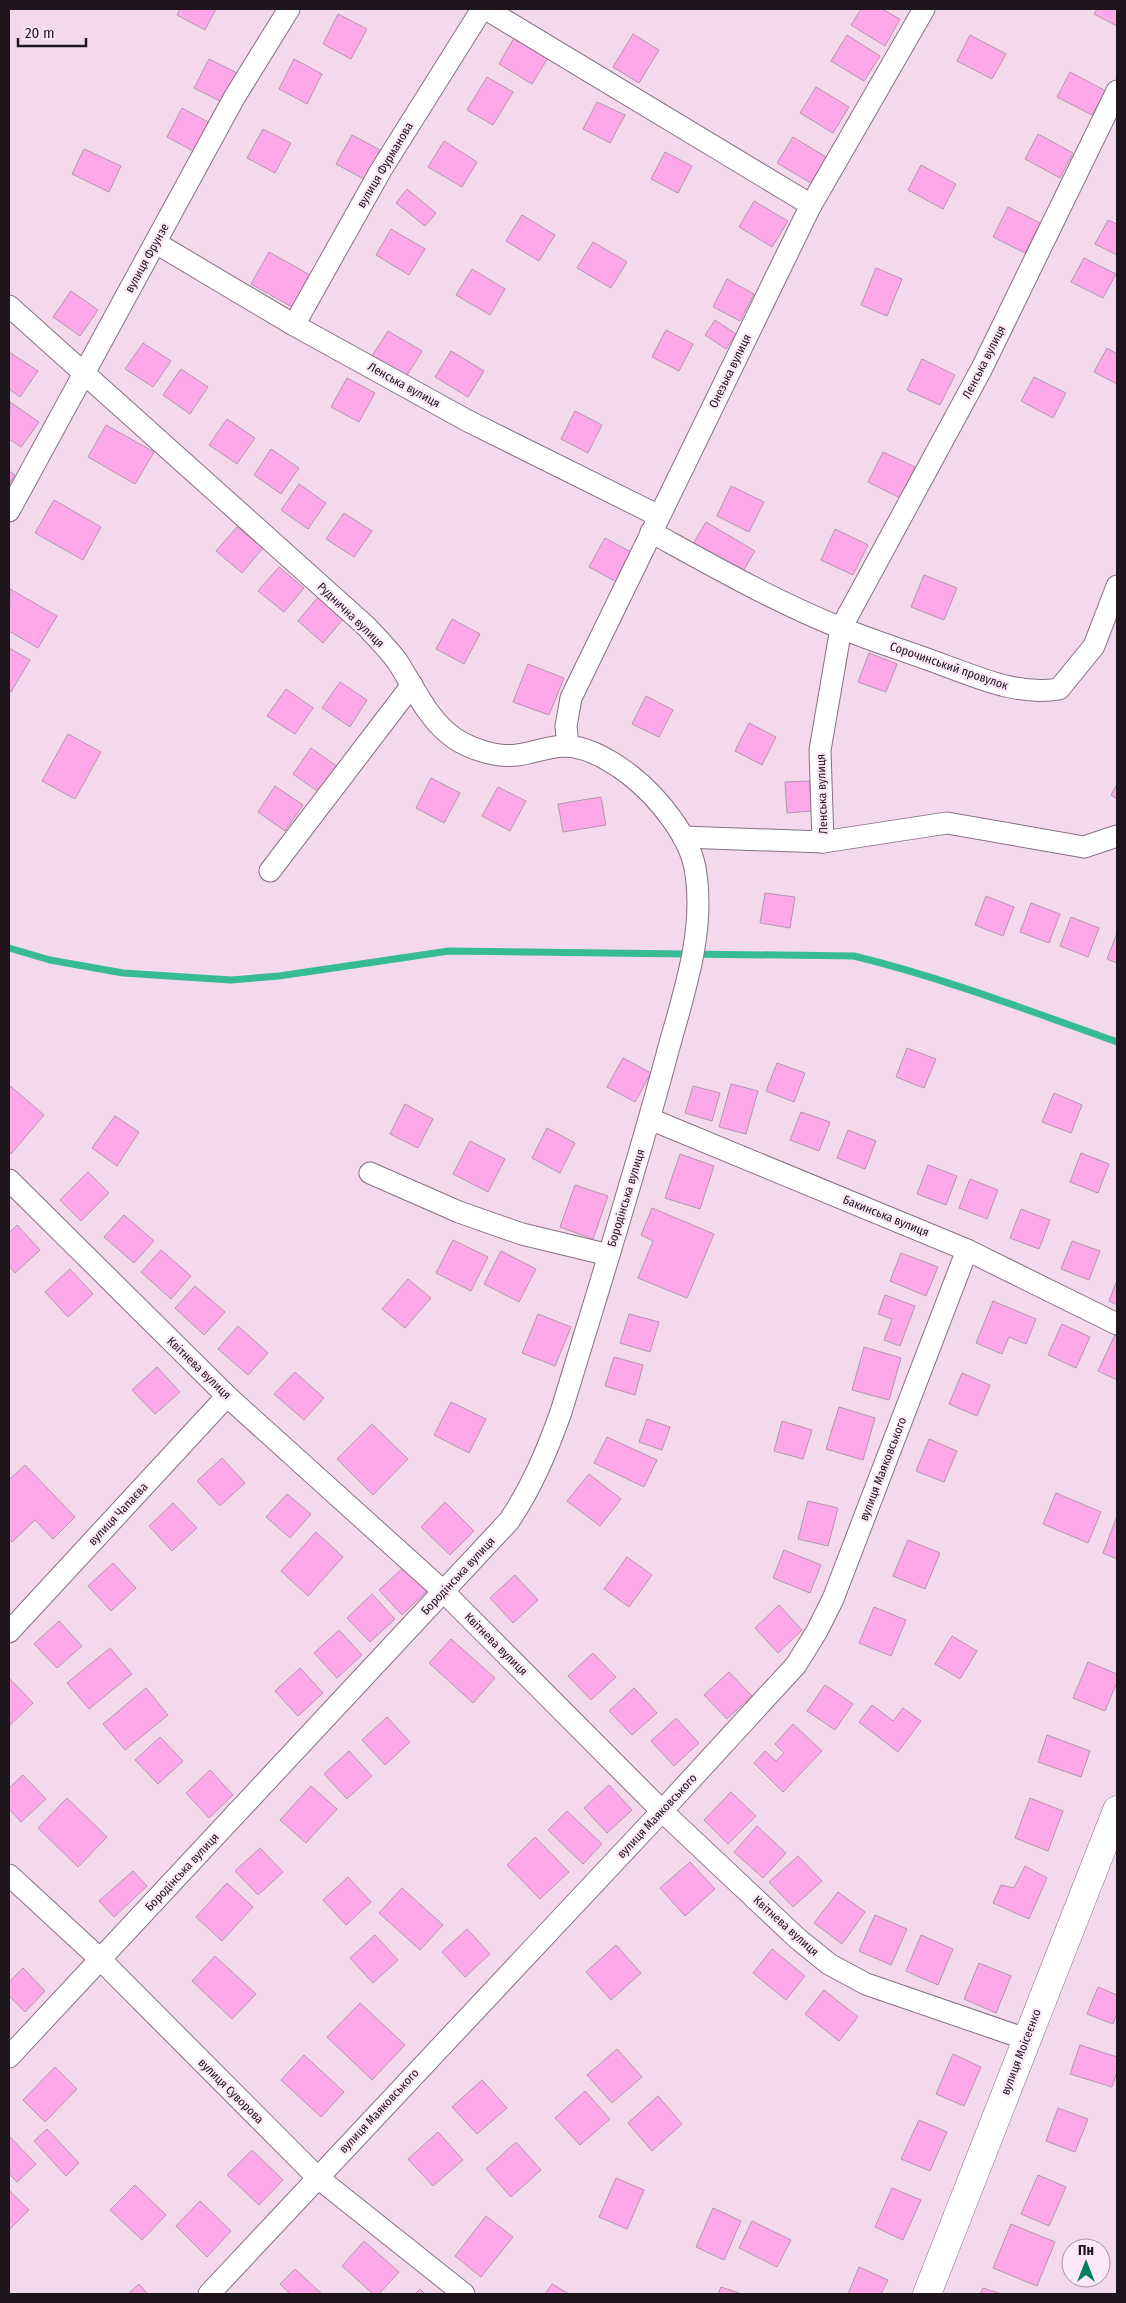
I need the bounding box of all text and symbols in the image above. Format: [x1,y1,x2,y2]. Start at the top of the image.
scale bar [18,15,85,47]
text: 20 m [25,24,55,42]
street label: вулиця Фурманова [354,120,416,210]
street label: вулиця Фрунзе [122,221,172,295]
street label: Ленська вулиця [960,323,1008,401]
street label: Онезька вулиця [706,332,754,410]
street label: Ленська вулиця [366,359,442,411]
street label: Руднична вулиця [315,580,387,650]
street label: Сорочинський провулок [888,639,1010,693]
street label: Ленська вулиця [814,754,830,834]
street label: Бородінська вулиця [604,1147,648,1249]
street label: Бакинська вулиця [841,1192,931,1240]
street label: Квітнева вулиця [164,1334,234,1402]
street label: вулиця Маяковського [857,1415,909,1523]
street label: вулиця Чапаєва [85,1480,151,1548]
street label: Бородінська вулиця [418,1534,498,1618]
street label: Квітнева вулиця [462,1610,530,1678]
street label: вулиця Маяковського [614,1771,700,1861]
street label: Бородінська вулиця [142,1830,222,1914]
street label: Квітнева вулиця [750,1893,822,1959]
street label: вулиця Моісеєнко [998,2007,1044,2097]
street label: вулиця Суворова [195,2055,267,2127]
street label: вулиця Маяковського [336,2066,422,2156]
north arrow [1061,2238,1111,2288]
text: Пн [1078,2242,1094,2259]

